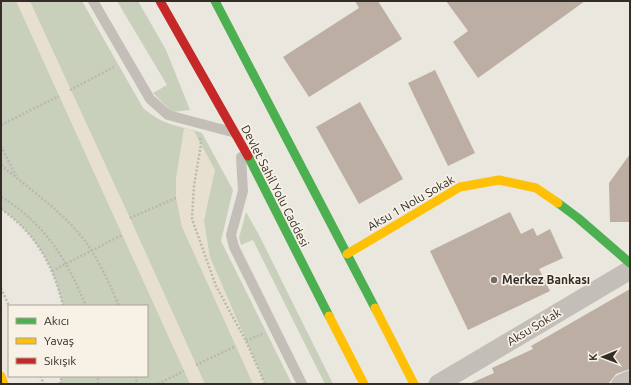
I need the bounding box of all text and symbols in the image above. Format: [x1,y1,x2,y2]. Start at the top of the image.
street label: Devlet Sahil Yolu Caddesi [239,123,312,249]
street label: Aksu 1 Nolu Sokak [365,172,456,233]
place label: Merkez Bankası [502,273,590,286]
marker: Merkez Bankası [489,275,499,285]
legend [8,305,148,377]
street label: Aksu Sokak [505,305,563,348]
text: Akıcı [44,314,69,327]
text: Yavaş [44,334,74,347]
north arrow [583,337,623,377]
text: K [587,353,599,361]
text: Sıkışık [44,354,76,367]

